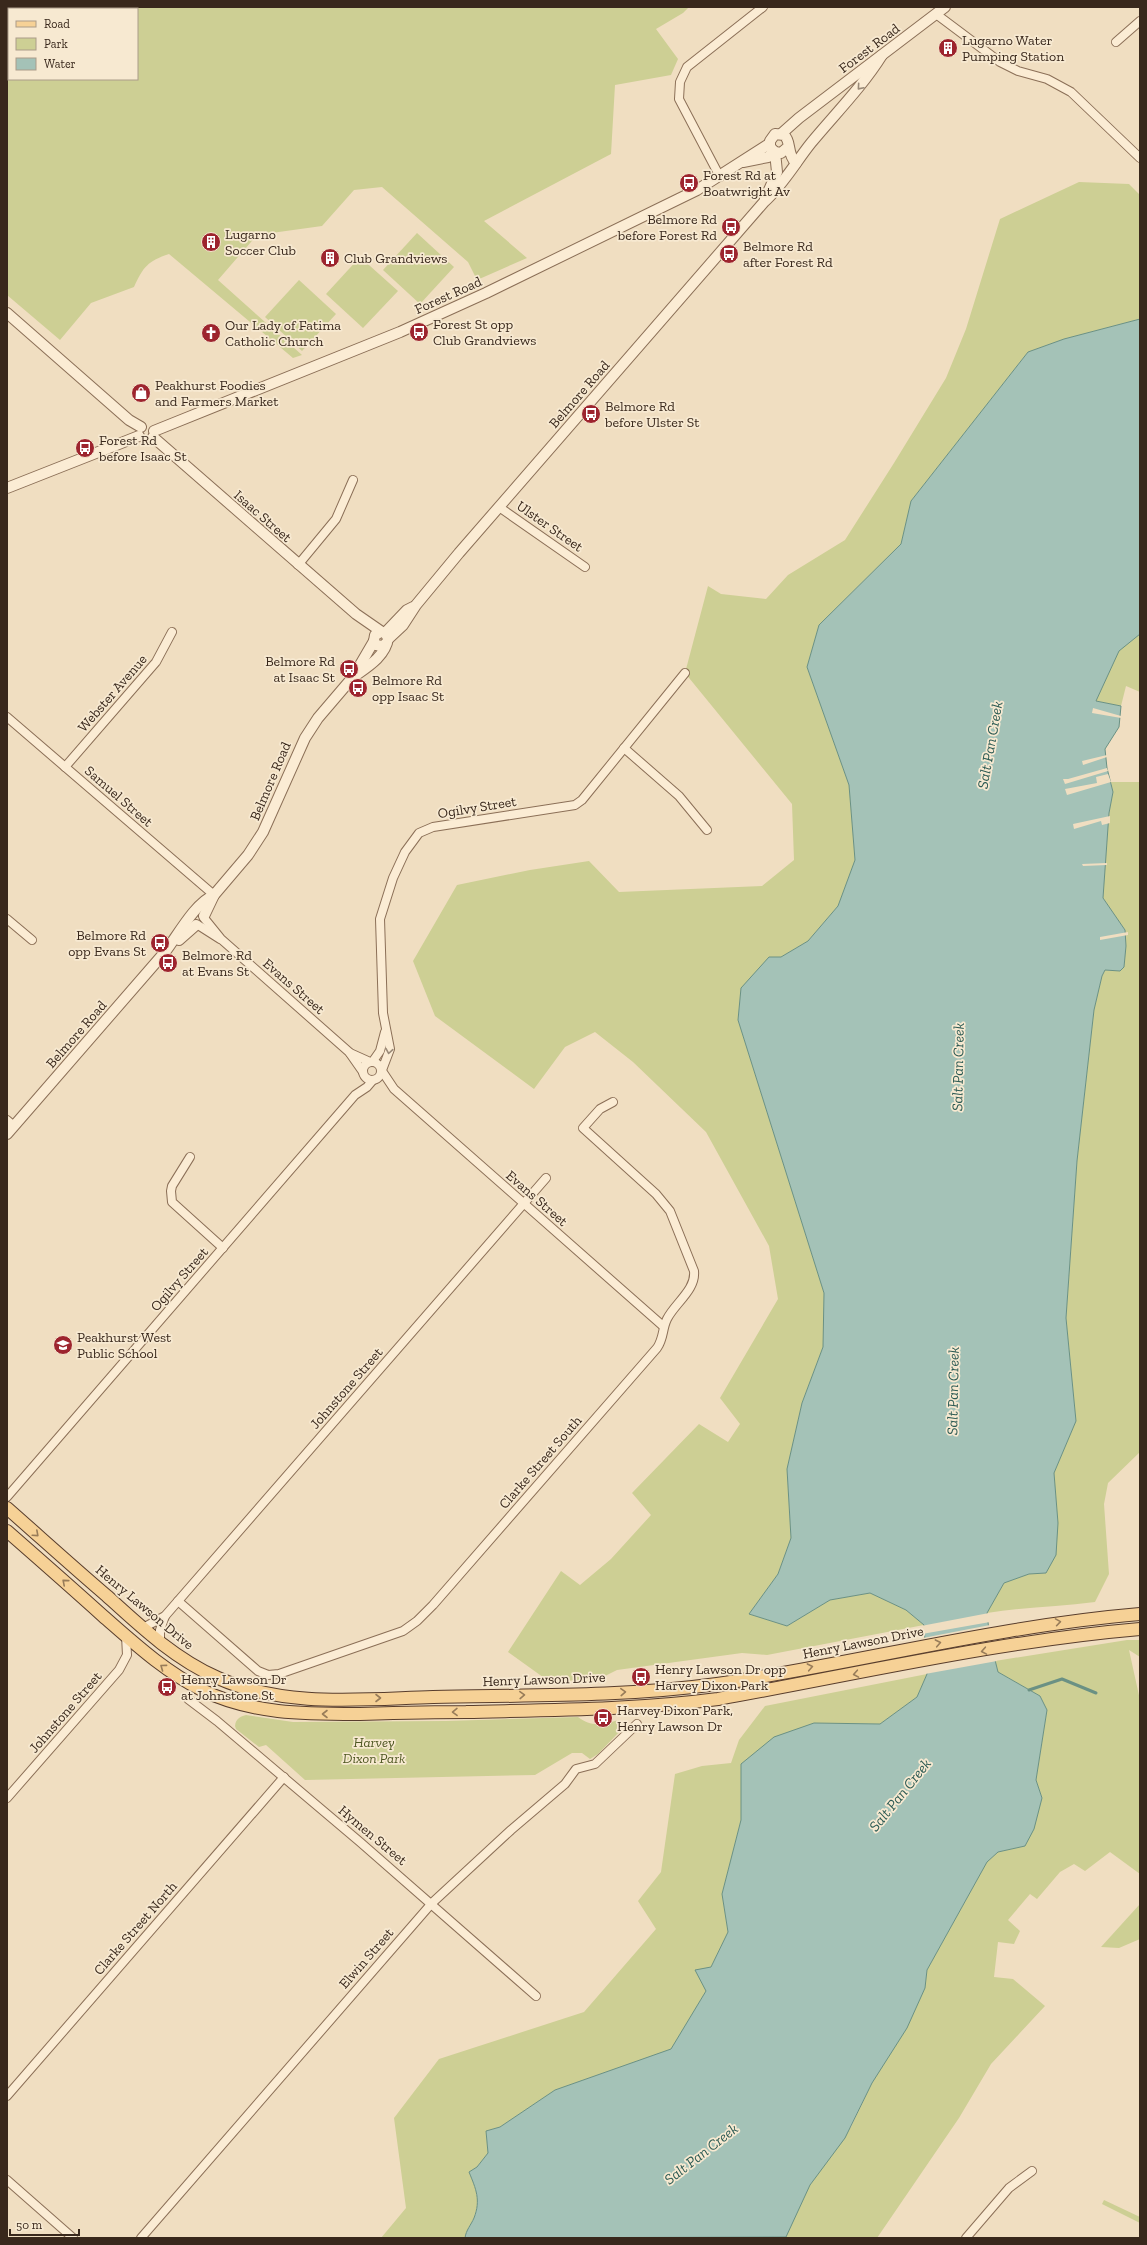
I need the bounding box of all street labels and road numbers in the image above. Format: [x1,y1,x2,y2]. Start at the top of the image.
street label: Forest Road [836,20,903,77]
street label: Forest Road [412,273,485,318]
street label: Belmore Road [545,357,613,432]
street label: Isaac Street [230,487,295,546]
street label: Ulster Street [513,497,587,556]
street label: Webster Avenue [74,651,151,736]
street label: Belmore Road [246,739,295,823]
street label: Samuel Street [81,762,157,831]
street label: Ogilvy Street [437,793,518,822]
street label: Evans Street [259,955,329,1018]
street label: Belmore Road [42,997,110,1072]
street label: Evans Street [502,1167,572,1230]
street label: Ogilvy Street [147,1243,212,1315]
street label: Johnstone Street [306,1344,387,1432]
street label: Clarke Street South [495,1412,586,1512]
street label: Henry Lawson Drive [92,1561,198,1654]
street label: Henry Lawson Drive [801,1622,925,1663]
street label: Johnstone Street [25,1668,106,1756]
street label: Henry Lawson Drive [482,1669,606,1690]
street label: Hymen Street [335,1802,411,1869]
street label: Clarke Street North [90,1878,181,1979]
street label: Elwin Street [336,1924,398,1992]

